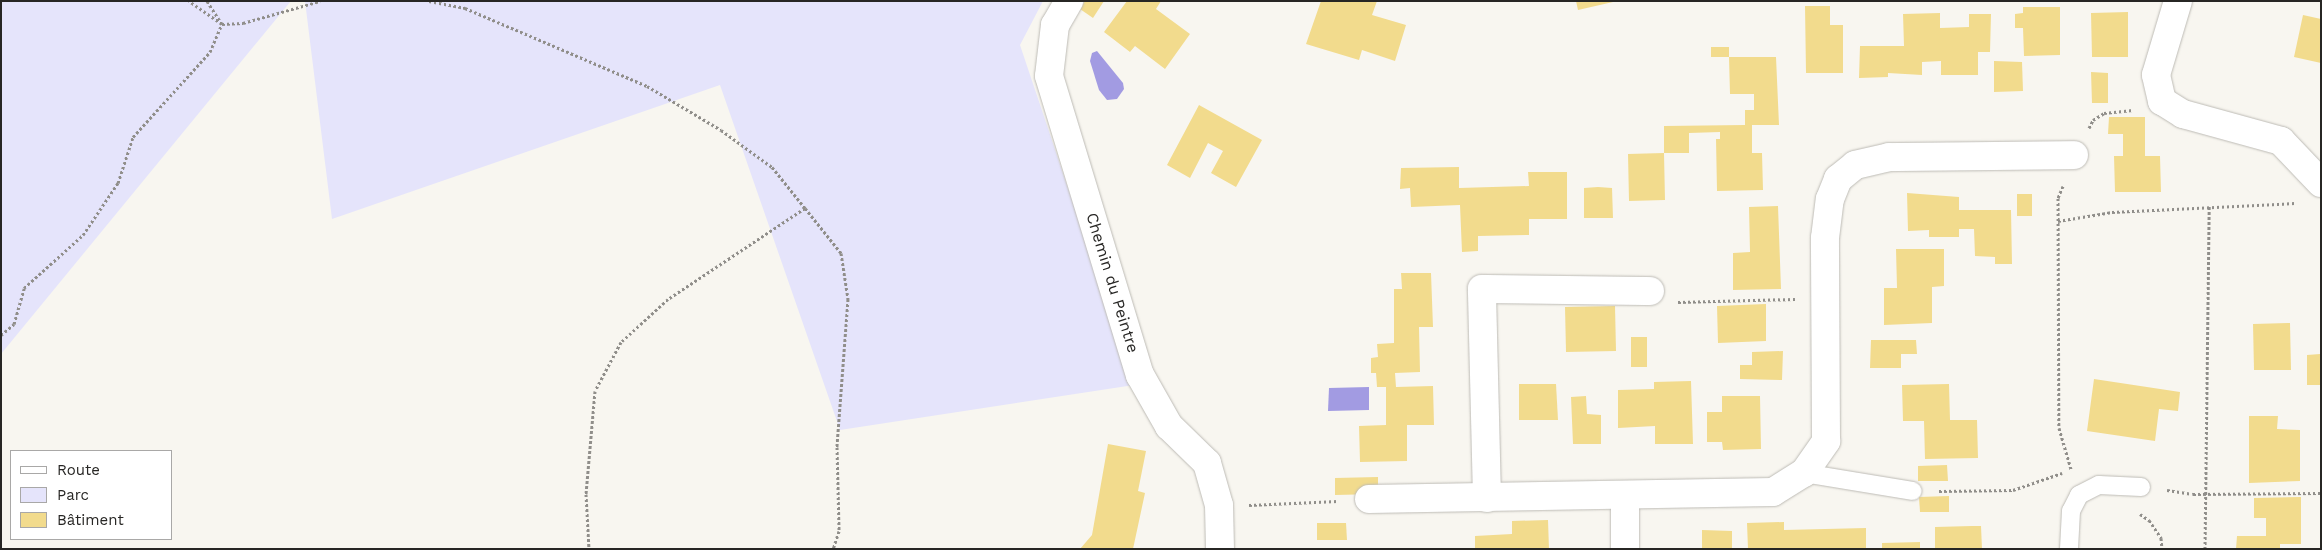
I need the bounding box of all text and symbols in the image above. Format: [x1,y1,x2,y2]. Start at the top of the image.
street label: Chemin du Peintre [1082,211,1142,355]
legend [10,450,172,540]
text: Route [57,461,100,479]
text: Parc [57,486,89,504]
text: Bâtiment [57,511,124,529]

